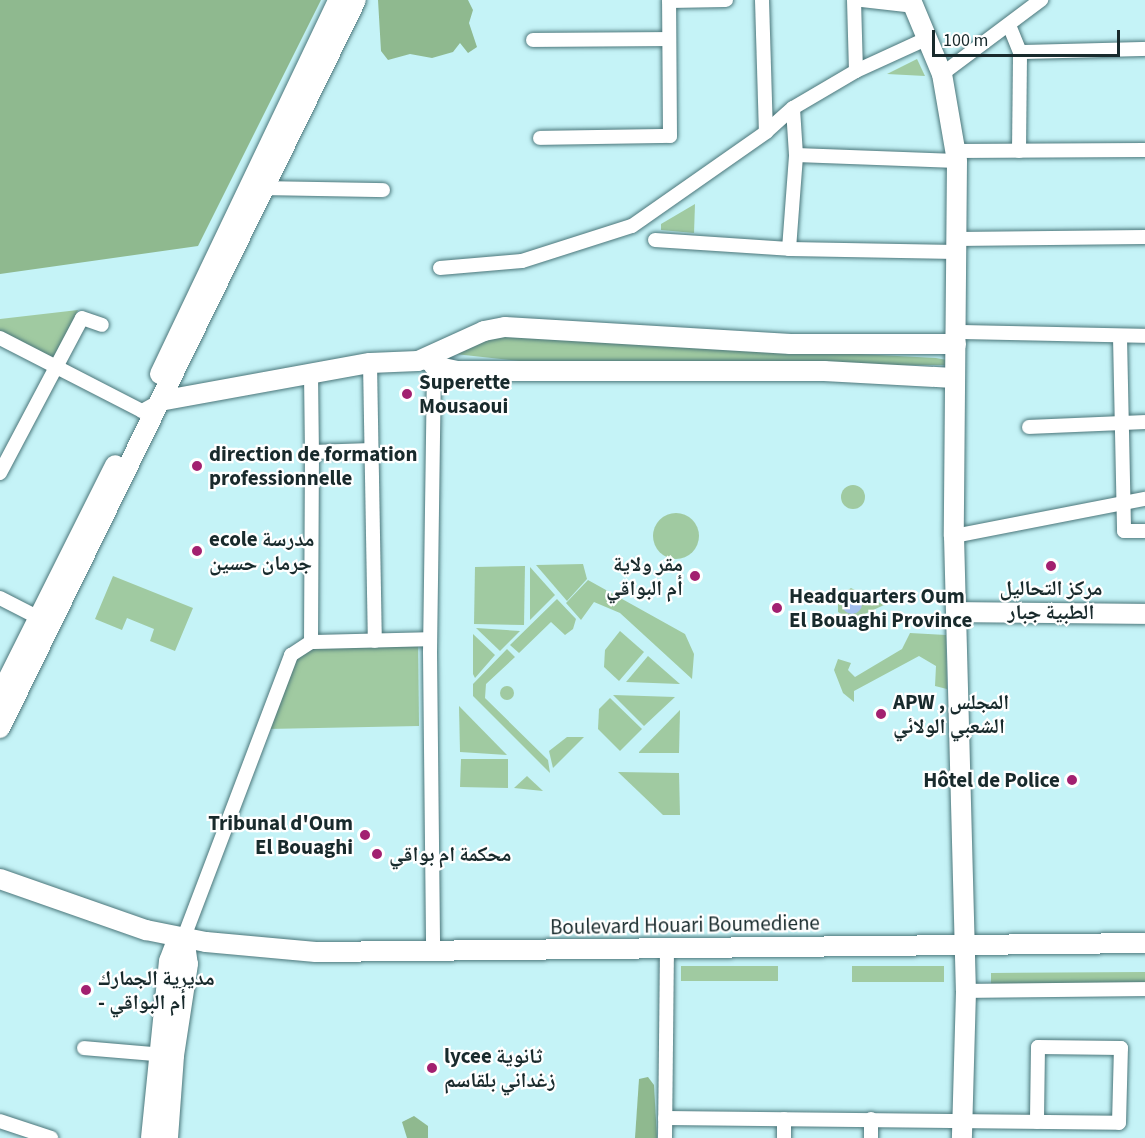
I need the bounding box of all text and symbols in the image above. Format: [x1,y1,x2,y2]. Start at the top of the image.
scale bar [935,18,1122,56]
text: 100 m [943,28,988,53]
place label: Superette Mousaoui [419,369,510,419]
marker: Superette Mousaoui [400,387,414,401]
place label: direction de formation professionnelle [209,441,417,491]
marker: direction de formation professionnelle [190,459,204,473]
place label: ecole مدرسة جرمان حسين [209,526,314,576]
marker: ecole مدرسة جرمان حسين [190,544,204,558]
place label: مقر ولاية أم البواقي [606,551,683,601]
marker: مركز التحاليل الطبية جبار [1044,559,1058,573]
marker: مقر ولاية أم البواقي [688,569,702,583]
place label: مركز التحاليل الطبية جبار [999,575,1103,625]
place label: Headquarters Oum El Bouaghi Province [789,583,972,633]
marker: Headquarters Oum El Bouaghi Province [770,601,784,615]
place label: APW , المجلس الشعبي الولائي [893,689,1009,739]
marker: APW , المجلس الشعبي الولائي [874,707,888,721]
place label: Hôtel de Police [923,767,1060,793]
marker: Hôtel de Police [1065,773,1079,787]
place label: Tribunal d'Oum El Bouaghi [208,810,353,860]
marker: Tribunal d'Oum El Bouaghi [358,828,372,842]
place label: محكمة ام بواقي [389,841,511,867]
marker: محكمة ام بواقي [370,847,384,861]
street label: Boulevard Houari Boumediene [550,910,820,940]
place label: مديرية الجمارك - أم البواقي [98,965,215,1015]
marker: مديرية الجمارك - أم البواقي [79,983,93,997]
place label: lycee ثانوية زغداني بلقاسم [444,1043,555,1093]
marker: lycee ثانوية زغداني بلقاسم [425,1061,439,1075]

